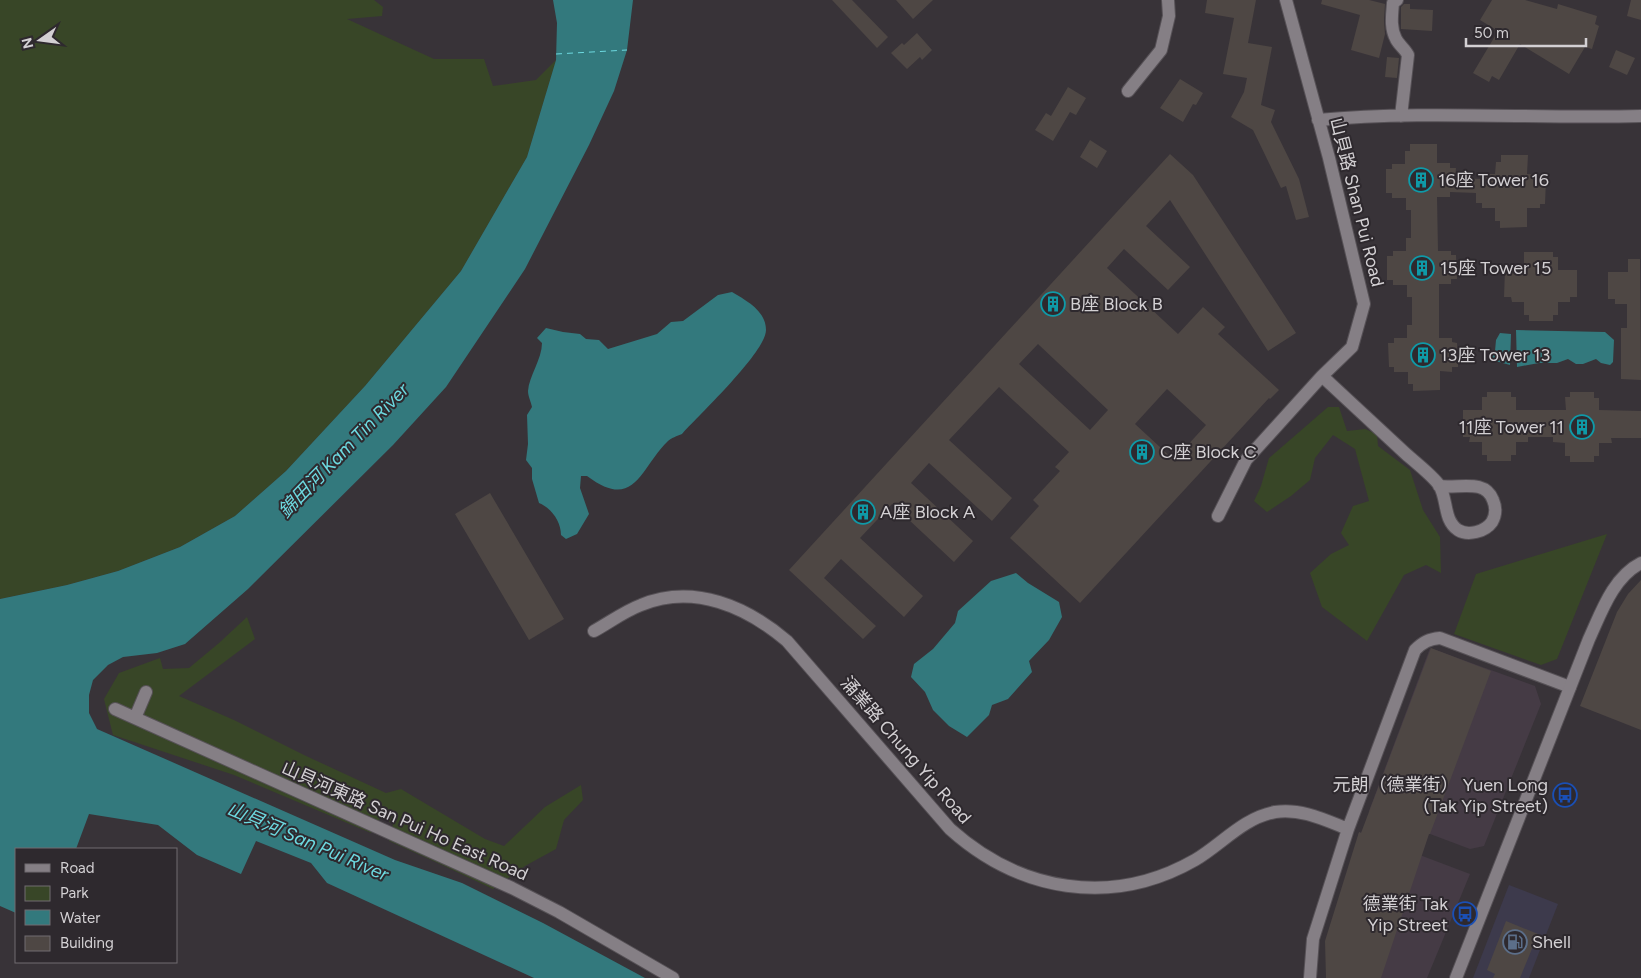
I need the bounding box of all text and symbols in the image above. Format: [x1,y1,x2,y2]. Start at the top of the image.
north arrow [15,15,65,65]
scale bar [1466,15,1586,47]
text: 50 m [1474,24,1509,42]
text: N [18,36,37,50]
street label: 山貝路 Shan Pui Road [1325,115,1389,289]
building icon: 16座 Tower 16 [1408,167,1434,193]
place label: 16座 Tower 16 [1438,169,1549,191]
building icon: 15座 Tower 15 [1409,255,1435,281]
place label: 15座 Tower 15 [1440,257,1551,279]
building icon: B座 Block B [1040,291,1066,317]
place label: B座 Block B [1070,293,1163,315]
building icon: 13座 Tower 13 [1410,342,1436,368]
place label: 13座 Tower 13 [1440,344,1550,366]
water label: 錦田河 Kam Tin River [273,378,414,522]
building icon: 11座 Tower 11 [1569,414,1595,440]
place label: 11座 Tower 11 [1459,416,1564,438]
building icon: C座 Block C [1129,439,1155,465]
place label: C座 Block C [1160,441,1257,463]
building icon: A座 Block A [850,499,876,525]
place label: A座 Block A [880,501,975,523]
street label: 涌業路 Chung Yip Road [836,672,976,828]
street label: 山貝河東路 San Pui Ho East Road [278,757,532,885]
place label: 元朗（德業街） Yuen Long (Tak Yip Street) [1332,774,1548,817]
bus stop icon: 元朗（德業街） Yuen Long (Tak Yip Street) [1552,782,1578,808]
water label: 山貝河 San Pui River [224,797,393,886]
legend [15,848,178,963]
text: Road [60,859,95,877]
text: Park [60,884,89,902]
place label: 德業街 Tak Yip Street [1363,893,1448,936]
bus stop icon: 德業街 Tak Yip Street [1452,901,1478,927]
text: Water [60,909,100,927]
fuel station icon: Shell [1502,929,1528,955]
place label: Shell [1532,931,1571,953]
text: Building [60,934,114,952]

